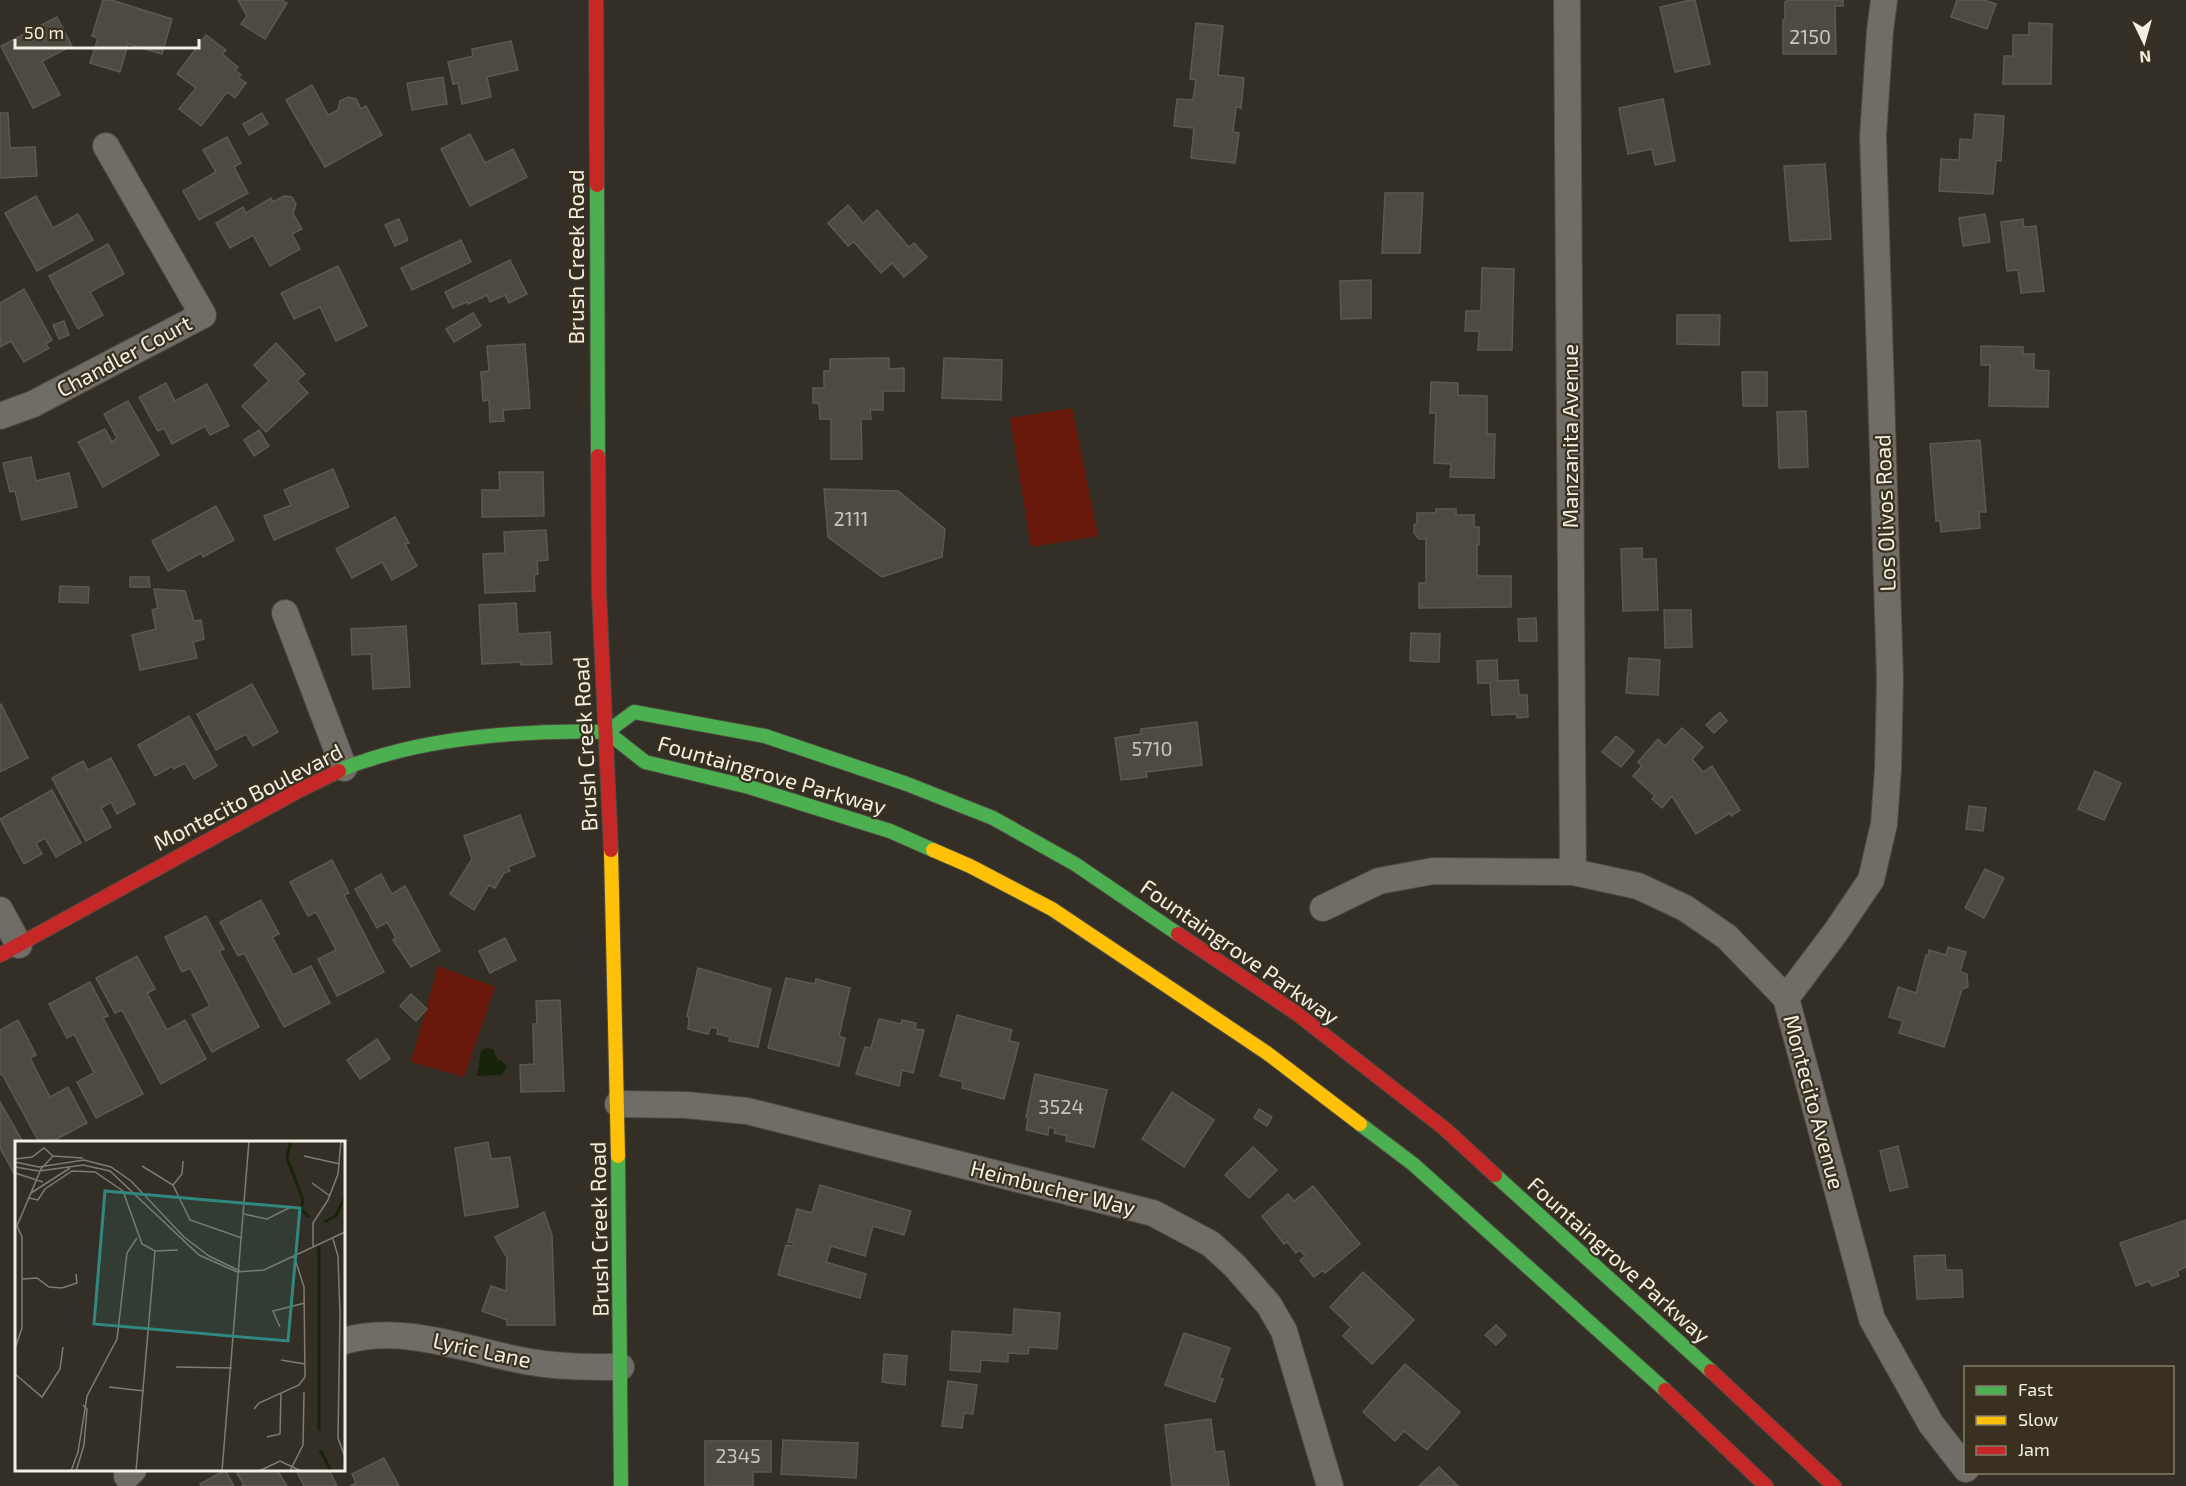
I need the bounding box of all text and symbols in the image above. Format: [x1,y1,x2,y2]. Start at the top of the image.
scale bar [15,12,200,50]
north arrow [2114,12,2174,72]
text: 50 m [24,21,64,43]
house number: 2150 [1789,24,1831,48]
text: N [2139,47,2152,67]
street label: Brush Creek Road [562,169,588,345]
street label: Chandler Court [52,309,195,402]
street label: Manzanita Avenue [1556,344,1582,528]
street label: Los Olivos Road [1868,434,1900,592]
house number: 2111 [833,506,869,530]
street label: Brush Creek Road [566,656,602,832]
street label: Fountaingrove Parkway [655,729,890,819]
house number: 5710 [1132,736,1172,760]
street label: Montecito Boulevard [149,737,346,855]
street label: Fountaingrove Parkway [1136,873,1345,1030]
street label: Montecito Avenue [1779,1011,1851,1192]
house number: 3524 [1038,1094,1084,1118]
inset map [15,1141,345,1471]
street label: Brush Creek Road [583,1141,613,1317]
street label: Heimbucher Way [968,1154,1139,1220]
street label: Fountaingrove Parkway [1523,1171,1716,1348]
street label: Lyric Lane [431,1326,534,1372]
legend [1964,1366,2174,1474]
text: Fast [2018,1378,2053,1400]
text: Slow [2018,1408,2059,1430]
text: Jam [2018,1438,2050,1460]
house number: 2345 [715,1443,761,1467]

